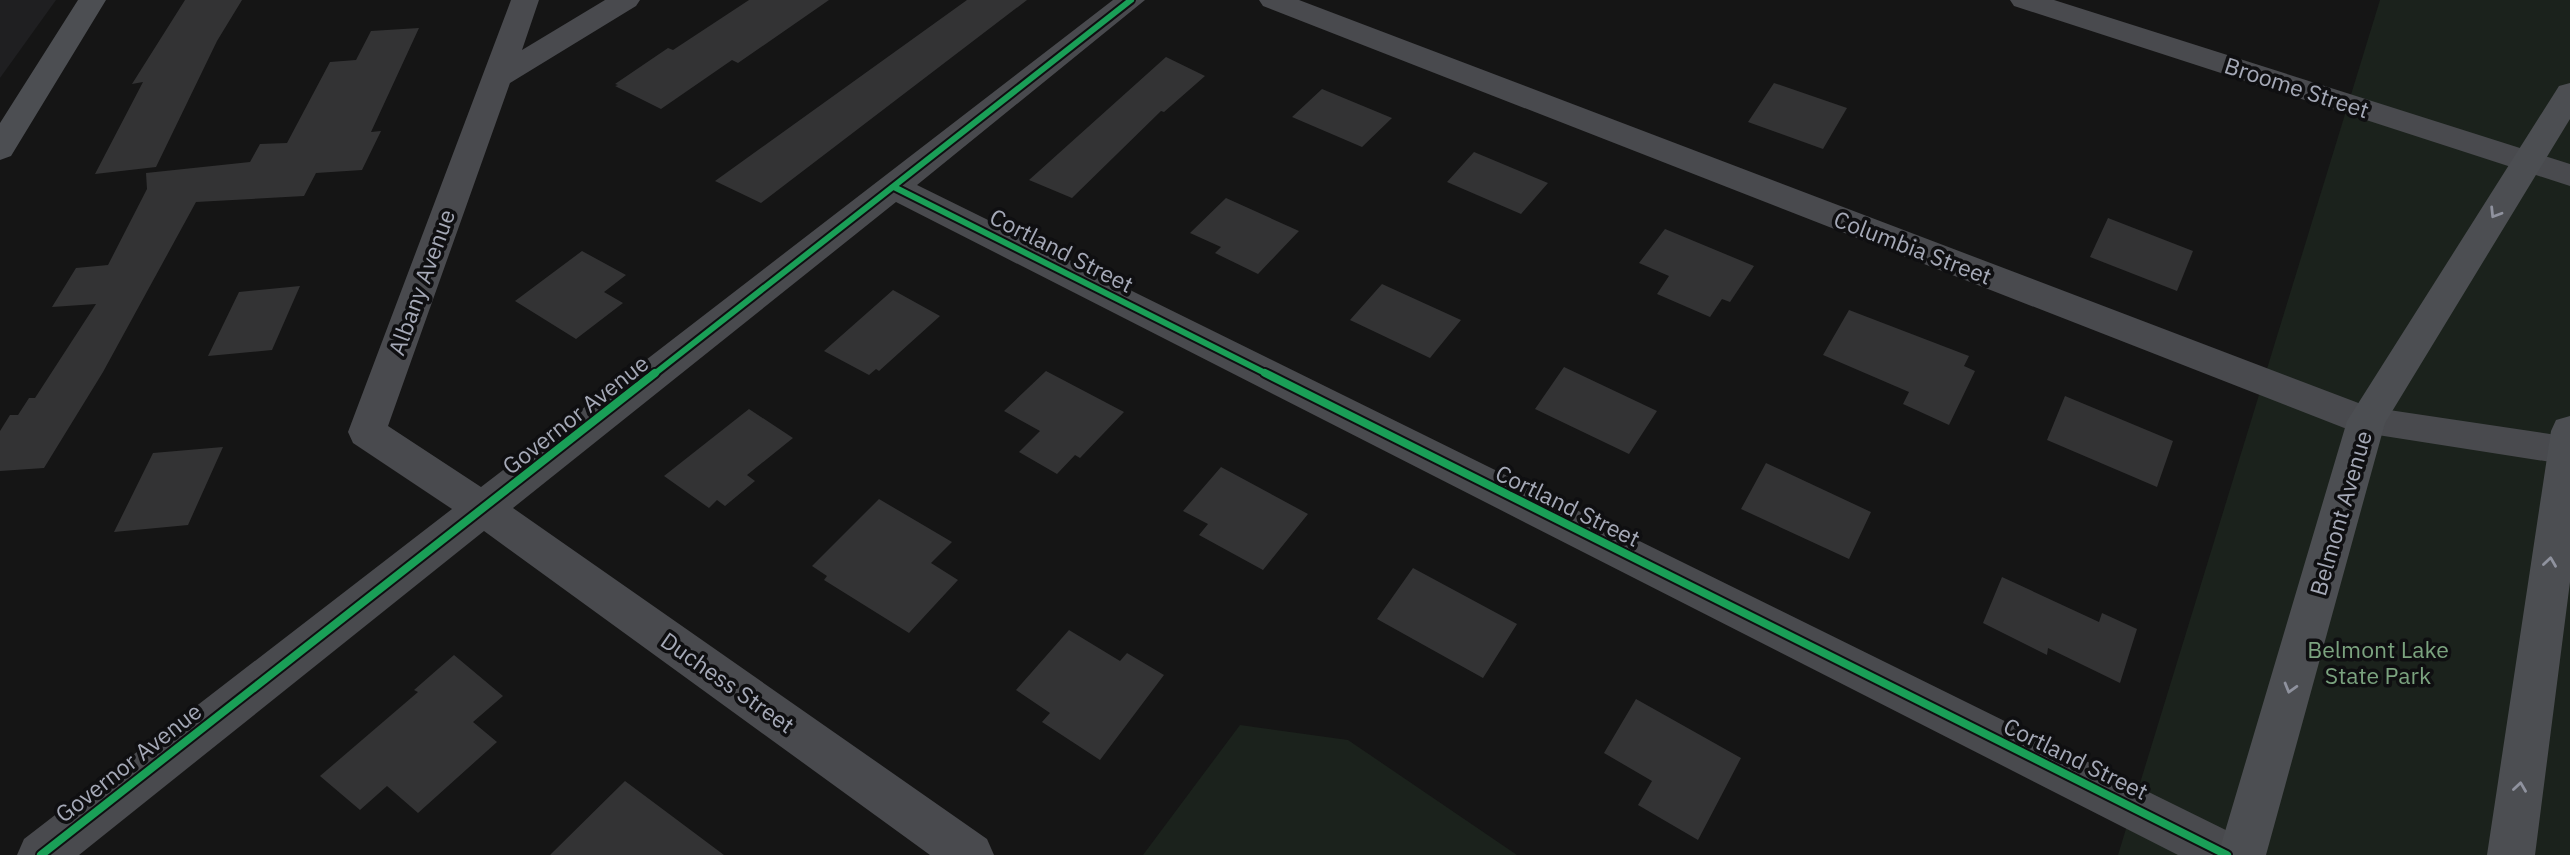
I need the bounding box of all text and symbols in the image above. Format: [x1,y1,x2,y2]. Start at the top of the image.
street label: Broome Street [2221,50,2373,124]
street label: Cortland Street [985,201,1139,299]
street label: Columbia Street [1830,203,1996,291]
street label: Albany Avenue [381,205,461,359]
one-way arrow [2490,206,2503,219]
street label: Governor Avenue [496,348,654,480]
street label: Belmont Avenue [2302,427,2378,599]
street label: Cortland Street [1491,457,1645,553]
one-way arrow [2543,556,2558,568]
street label: Duchess Street [655,625,801,739]
park label: Belmont Lake State Park [2307,634,2449,690]
one-way arrow [2283,681,2298,693]
street label: Governor Avenue [49,696,207,828]
street label: Cortland Street [1999,710,2153,806]
one-way arrow [2512,781,2527,793]

